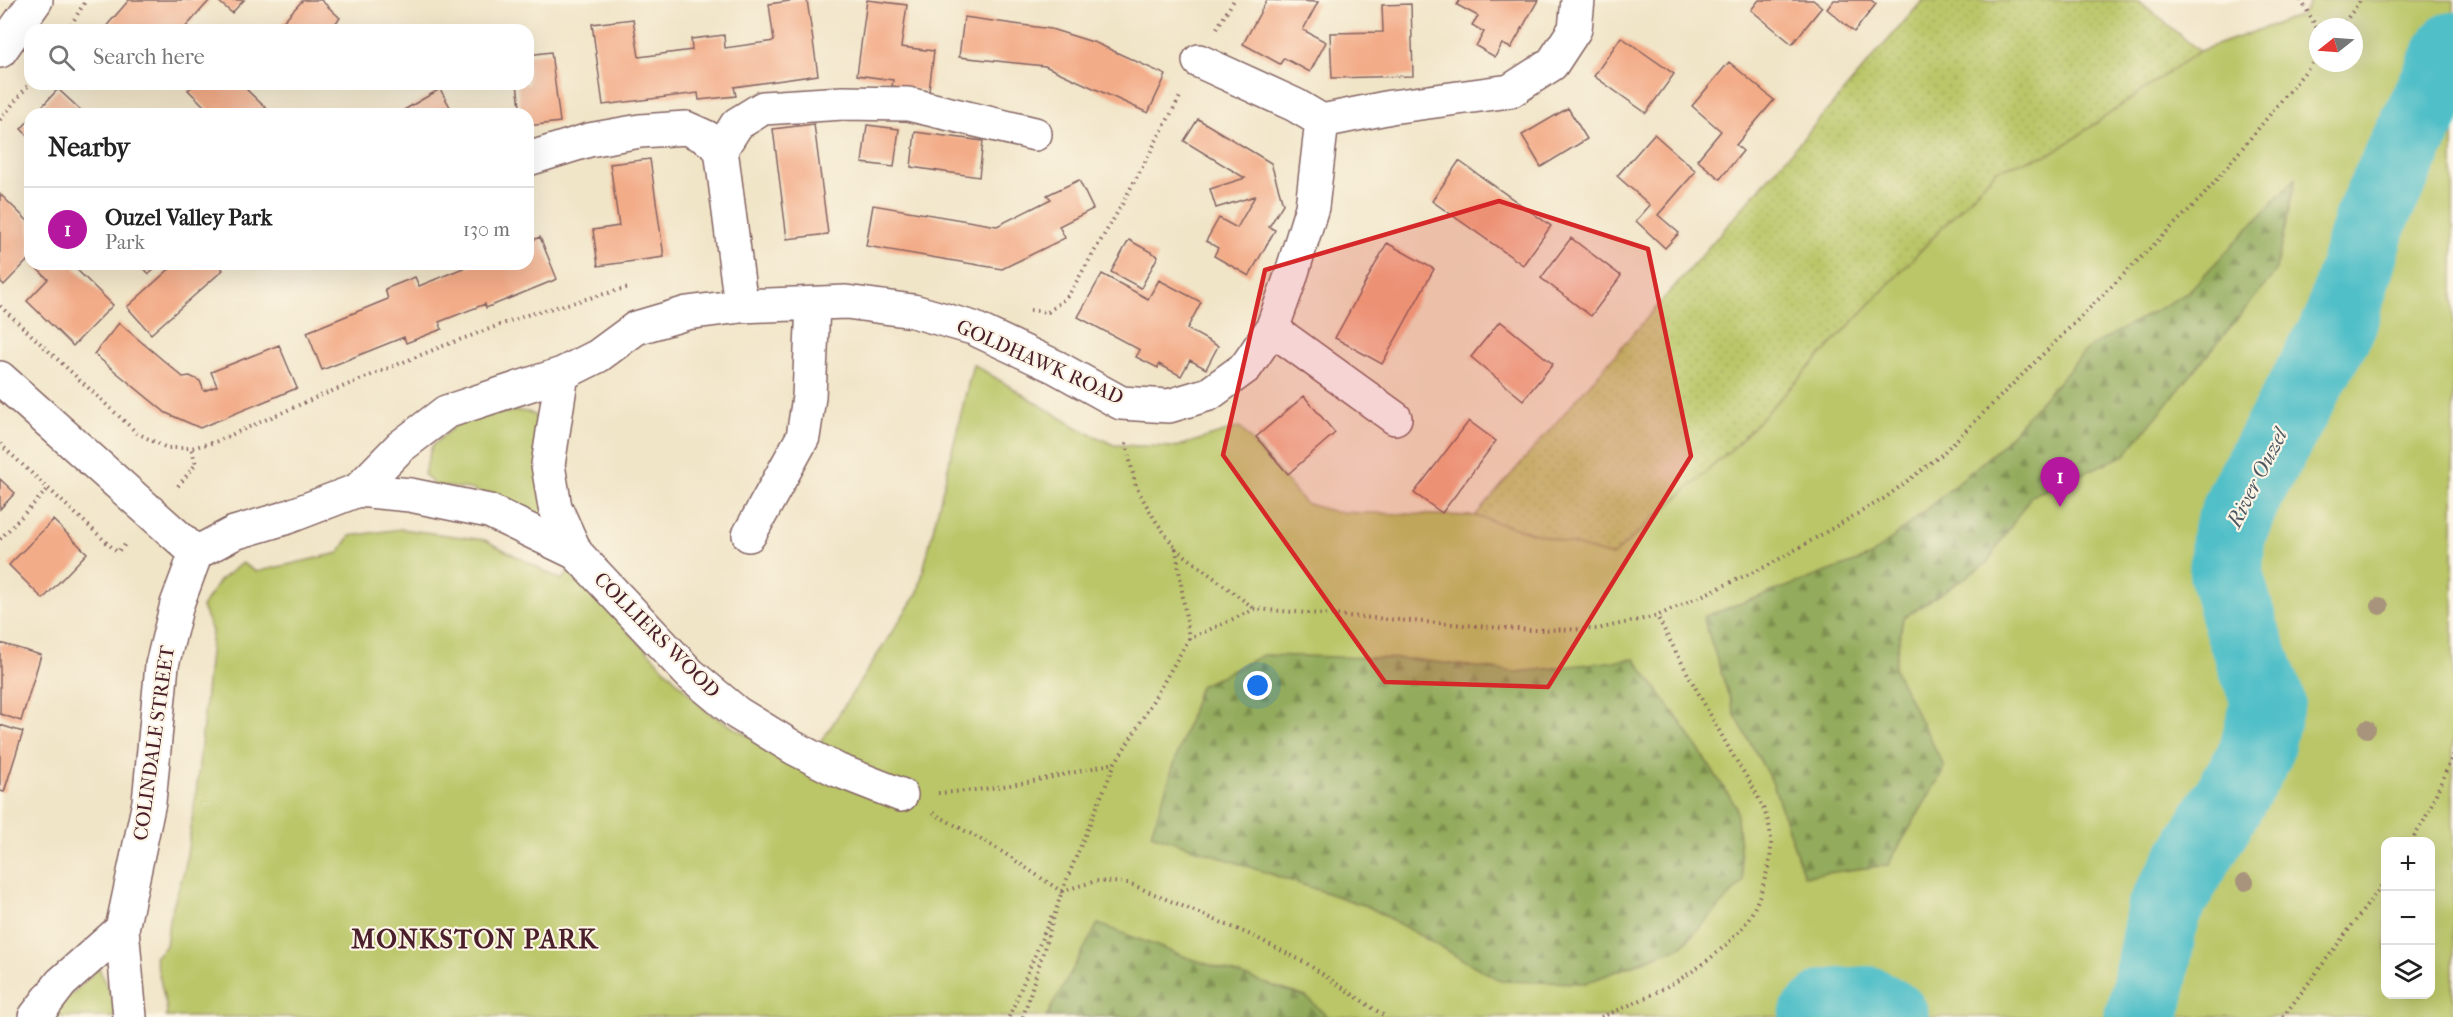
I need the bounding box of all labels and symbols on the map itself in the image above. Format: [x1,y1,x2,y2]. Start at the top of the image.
north arrow [2309,18,2363,72]
street label: GOLDHAWK ROAD [953,315,1127,409]
water label: River Ouzel [2221,422,2293,533]
pin: 1 [2040,458,2080,507]
street label: COLLIERS WOOD [589,567,725,703]
street label: COLINDALE STREET [129,644,179,842]
your location [1243,671,1272,700]
district label: MONKSTON PARK [351,924,599,955]

